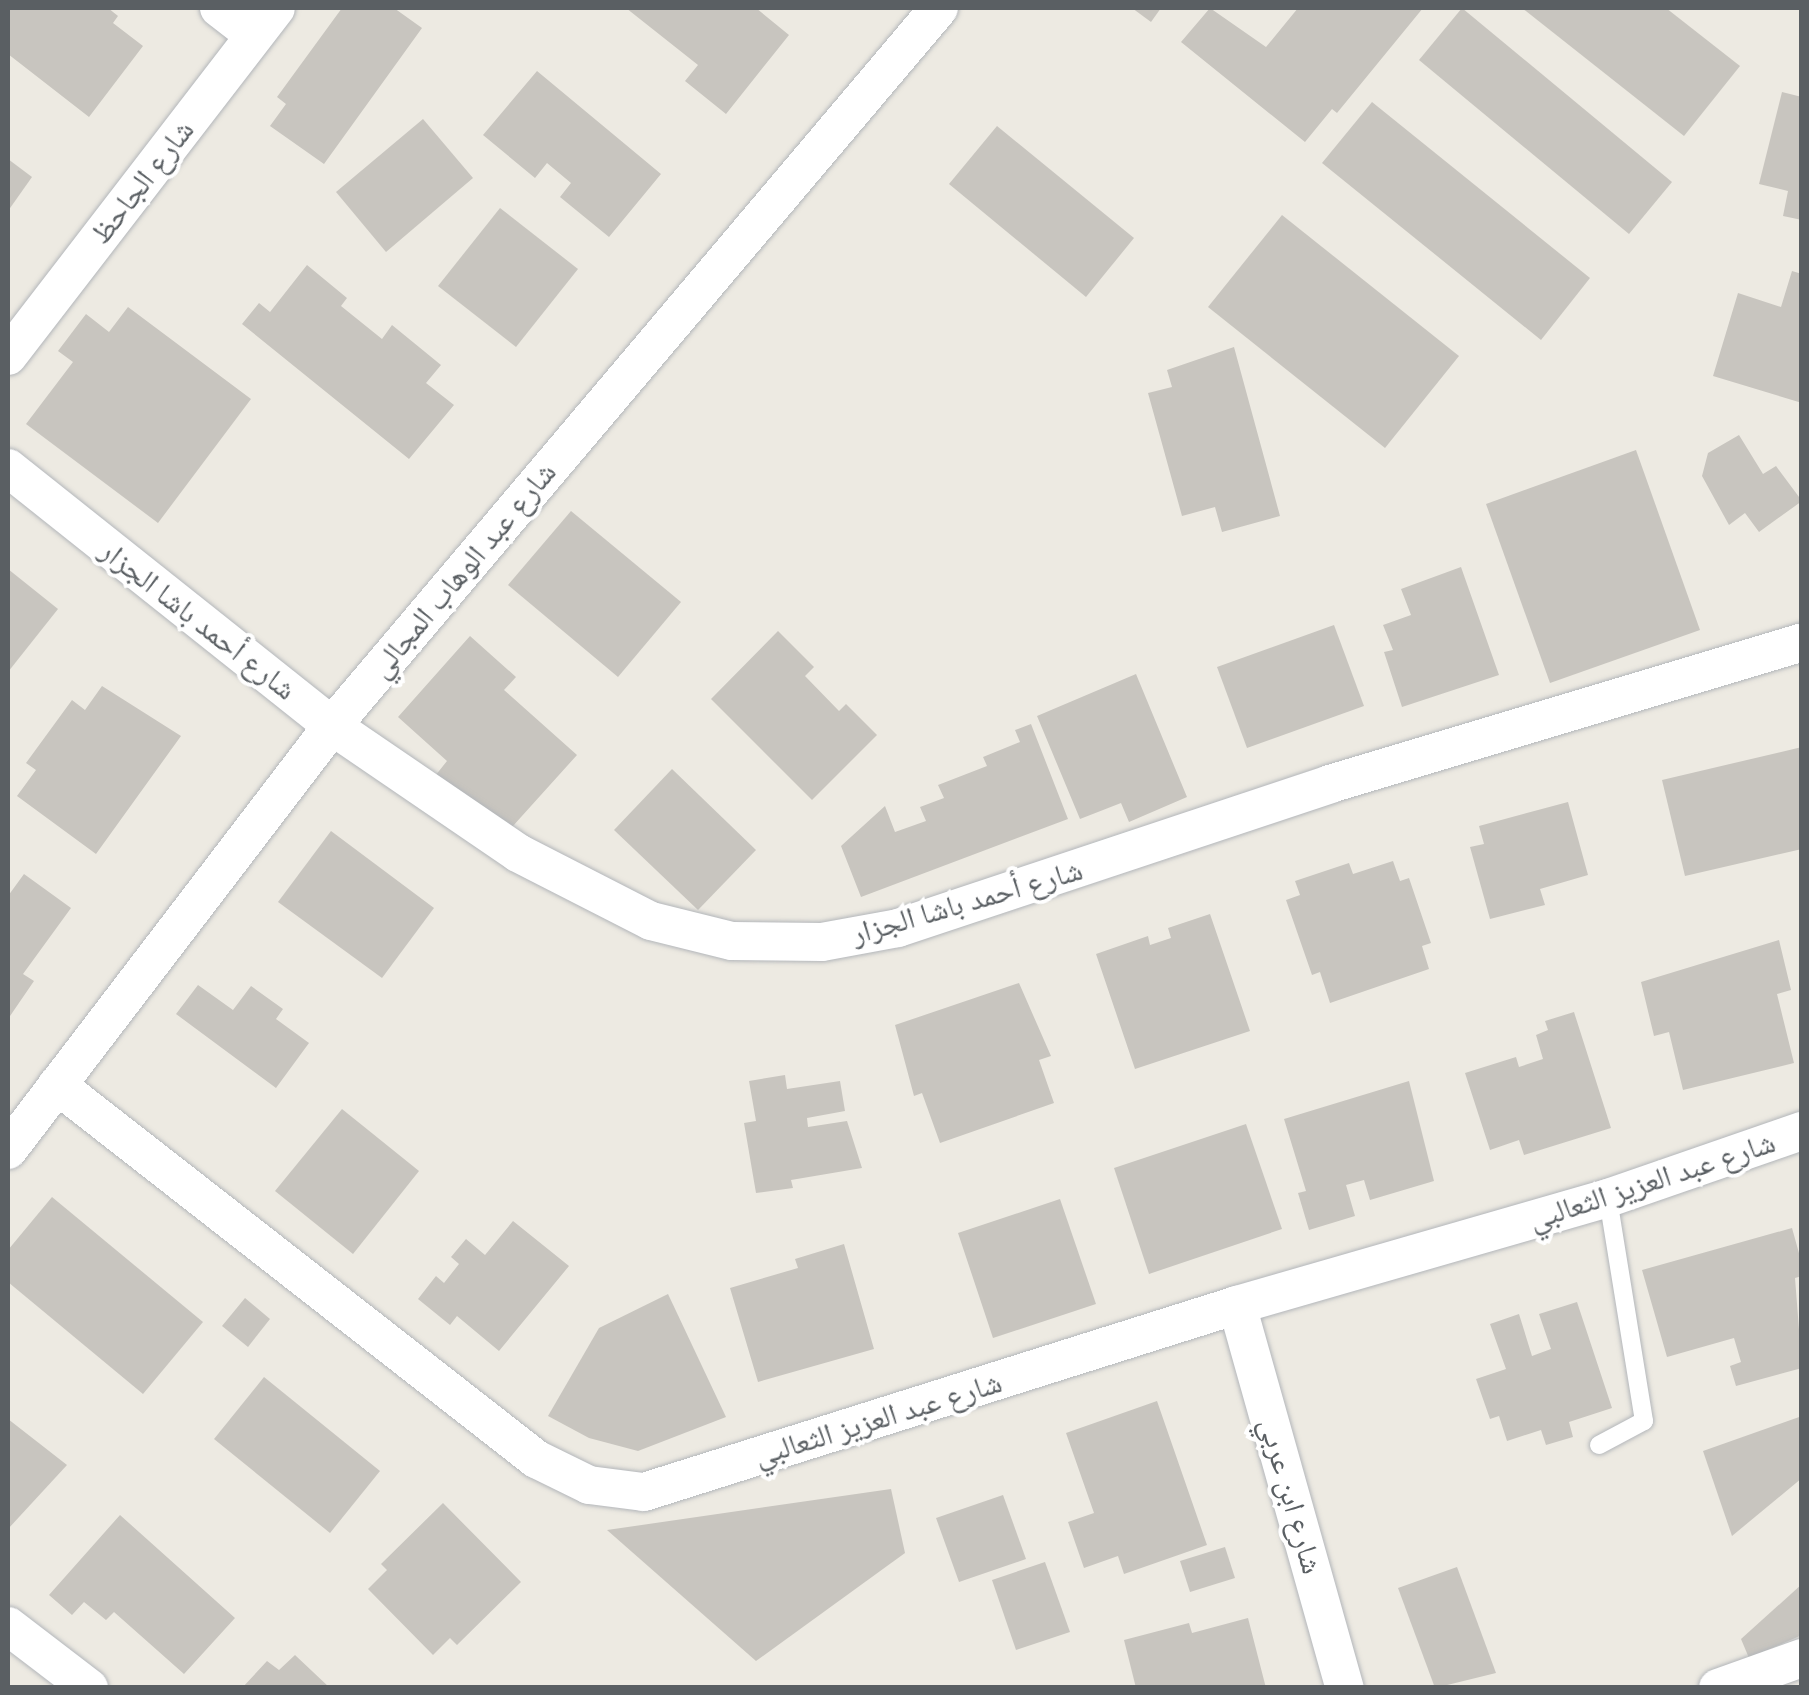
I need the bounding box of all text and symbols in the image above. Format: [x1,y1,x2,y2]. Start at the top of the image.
street label: شارع الجاحظ [82,113,202,251]
street label: شارع عبد الوهاب المجالي [362,455,564,685]
street label: شارع أحمد باشا الجزار [93,532,303,708]
street label: شارع أحمد باشا الجزار [847,852,1087,952]
street label: شارع عبد العزيز الثعالبي [1524,1124,1780,1238]
street label: شارع عبد العزيز الثعالبي [750,1364,1006,1474]
street label: شارع ابن عربي [1252,1414,1330,1578]

